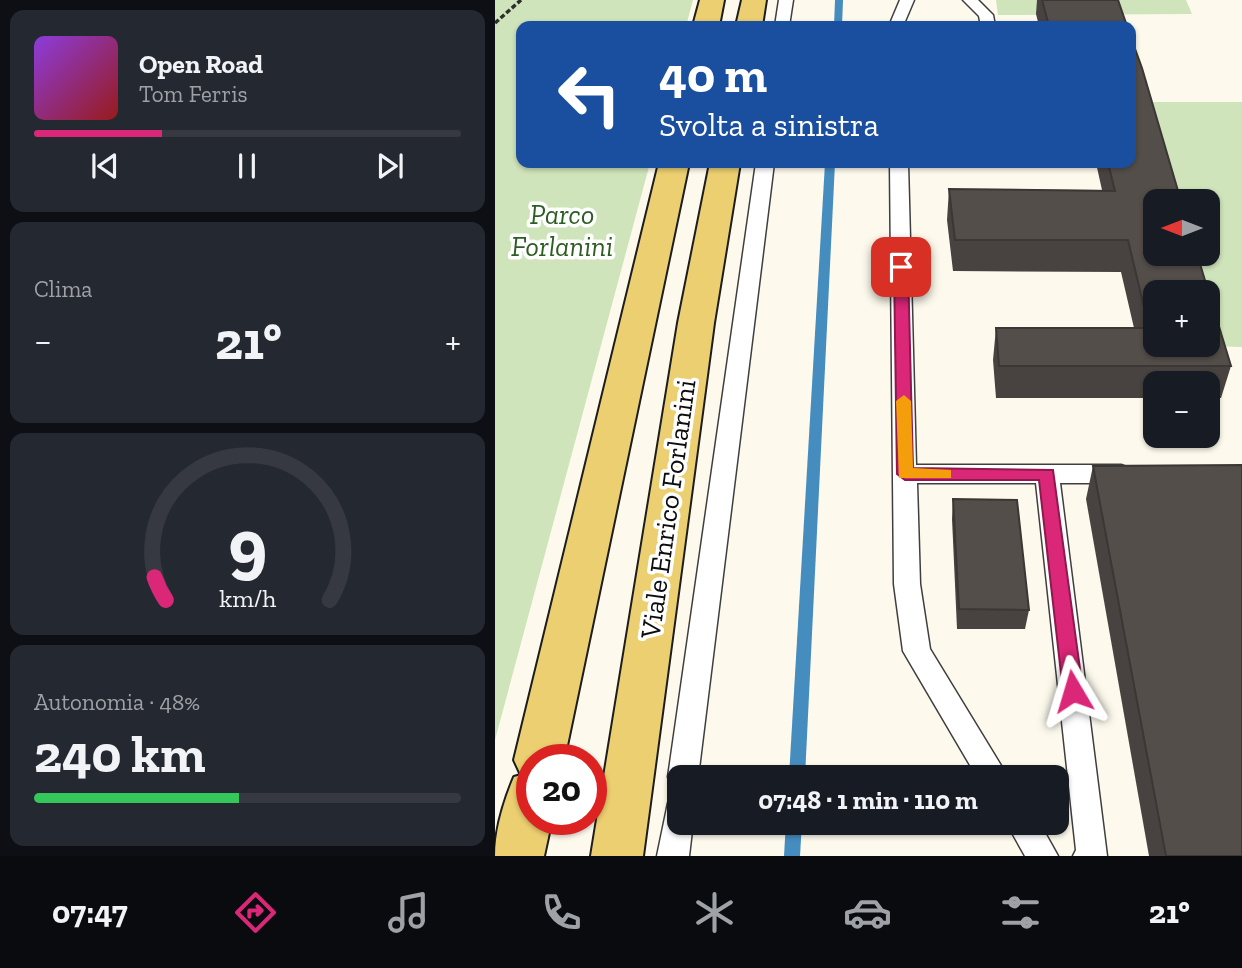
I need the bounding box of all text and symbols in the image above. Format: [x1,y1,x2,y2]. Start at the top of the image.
text: 40 m [659,46,767,105]
text: Open Road [139,48,263,80]
icon: left [544,49,635,140]
text: Tom Ferris [139,80,248,108]
text: Svolta a sinistra [659,106,879,144]
icon: previous [86,147,124,185]
icon: pause [228,147,266,185]
icon: next [371,147,409,185]
north arrow [1143,189,1219,266]
map controls [1143,189,1220,448]
park label: Parco Forlanini [511,198,613,263]
pin [871,237,931,297]
icon: arrive [882,248,920,286]
text: Clima [34,275,92,303]
button: + [1143,280,1220,357]
text: 21° [215,310,282,372]
text: − [34,318,52,364]
text: + [445,318,461,364]
button: − [1143,371,1220,448]
street label: Viale Enrico Forlanini [633,377,703,642]
text: 9 [228,501,267,589]
text: km/h [219,583,276,613]
position arrow [1036,654,1110,728]
text: Autonomia · 48% [34,688,200,716]
text: 240 km [34,723,206,785]
speed limit sign: 20 [516,744,607,835]
text: 07:48 · 1 min · 110 m [758,784,978,816]
icon: directions [231,888,280,937]
icon: music [384,888,433,937]
icon: phone [537,888,586,937]
icon: climate [690,888,739,937]
icon: car [843,888,892,937]
icon: filters [996,888,1045,937]
text: 07:47 [52,893,128,931]
text: 21° [1149,893,1190,931]

